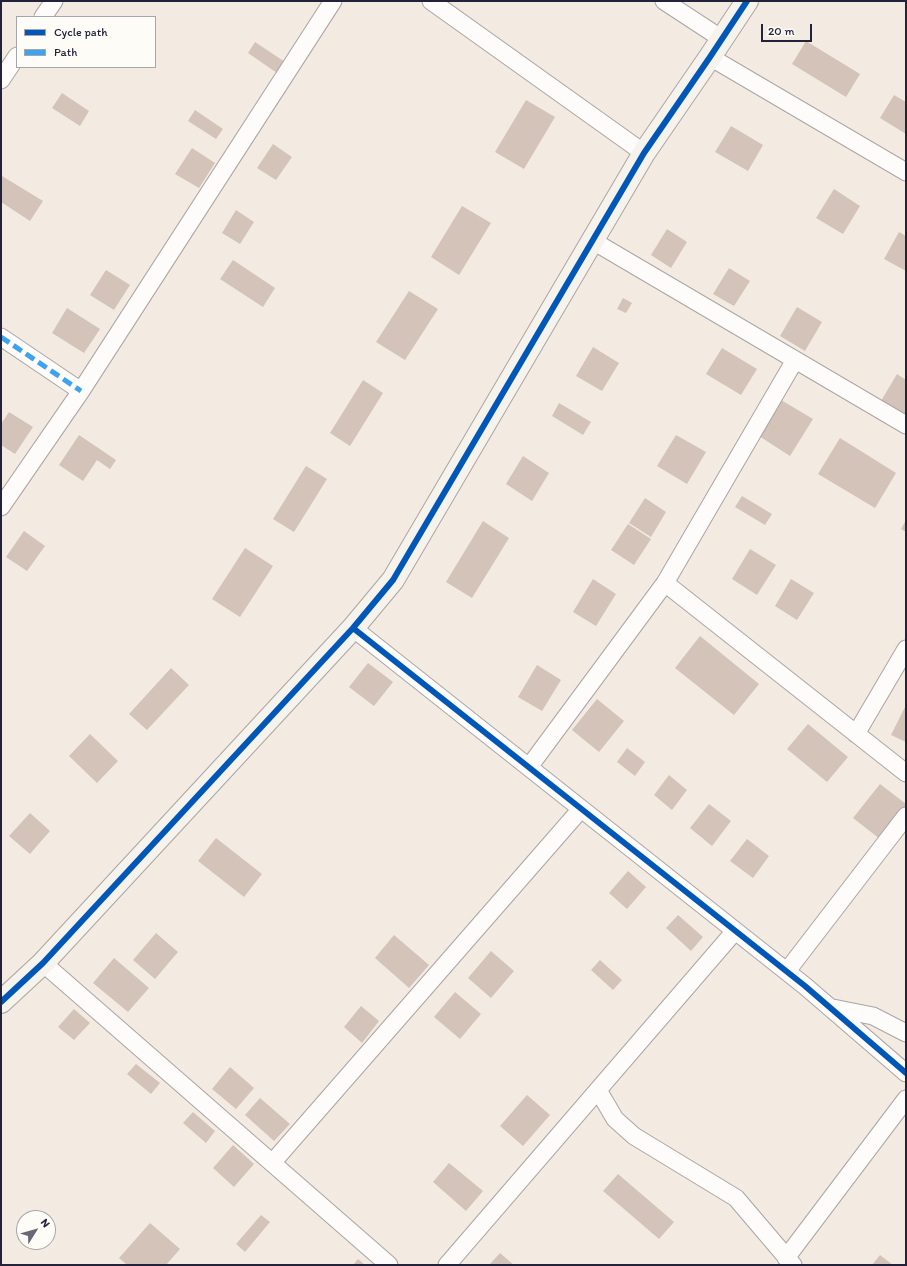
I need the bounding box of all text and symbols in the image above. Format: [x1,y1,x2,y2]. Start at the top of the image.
legend [16,16,156,68]
scale bar [763,16,814,42]
text: 20 m [768,24,795,38]
text: Cycle path [54,25,108,39]
text: Path [54,45,77,59]
north arrow [16,1210,56,1250]
text: N [38,1216,53,1230]

